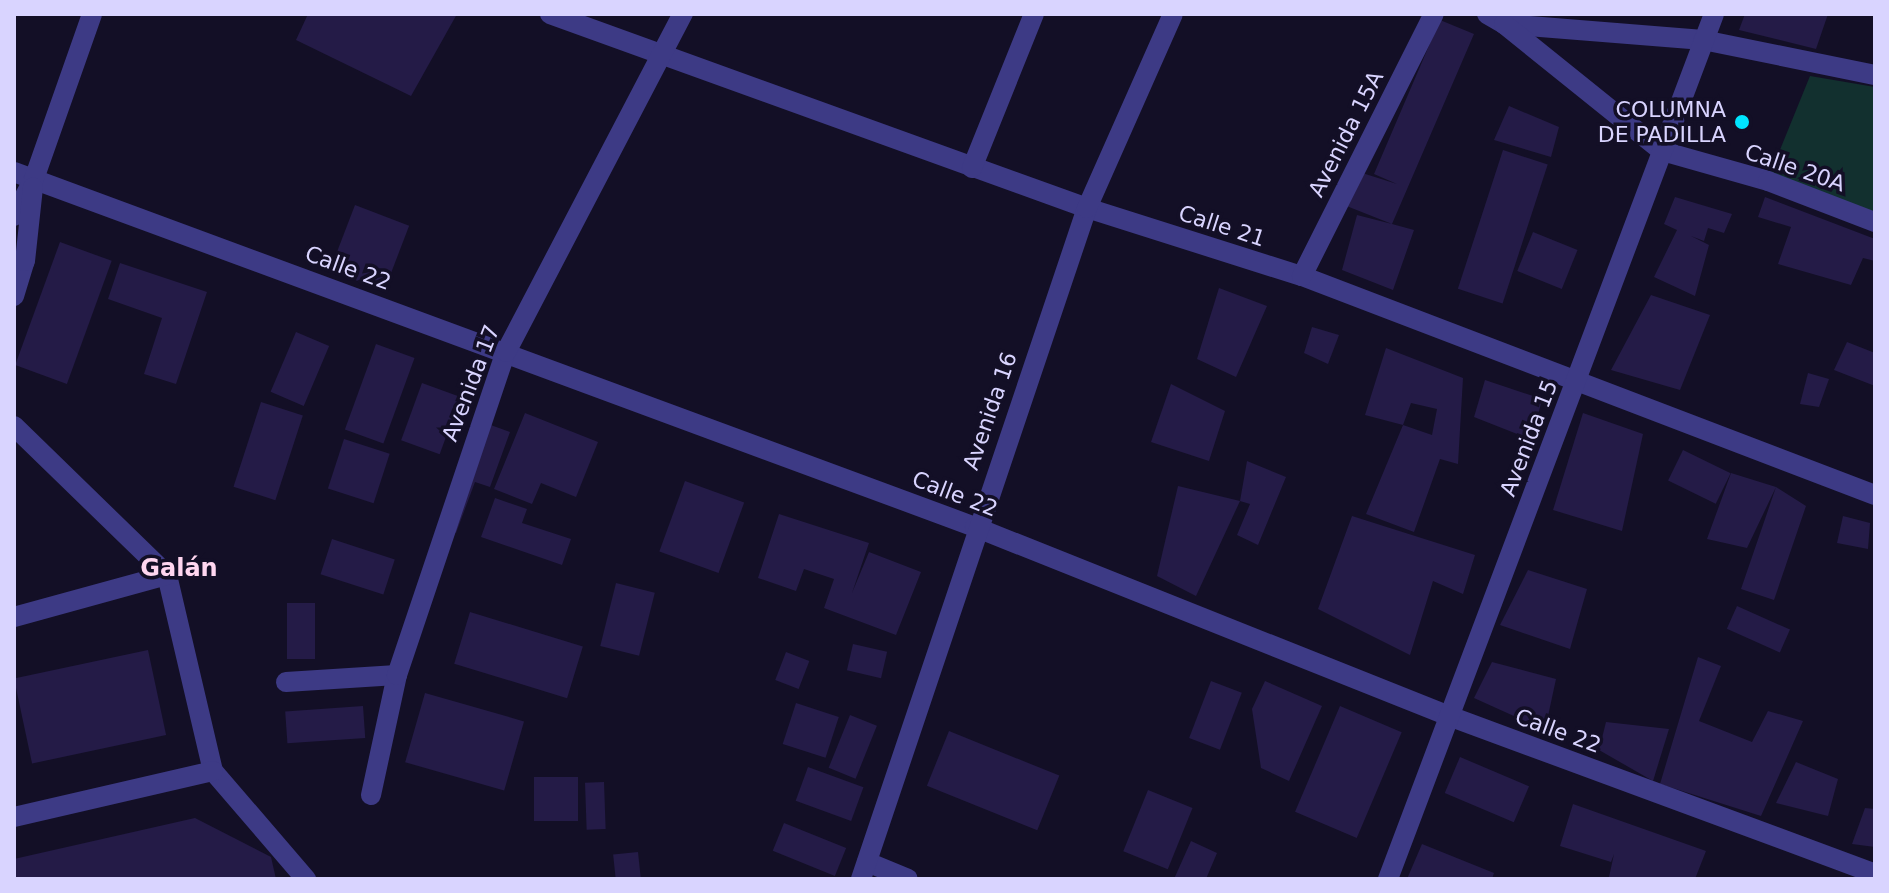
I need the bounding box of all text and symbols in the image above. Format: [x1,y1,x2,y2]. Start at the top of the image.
street label: Avenida 15A [1303,67,1389,201]
place label: COLUMNA DE PADILLA [1598,96,1726,148]
marker: COLUMNA DE PADILLA [1733,113,1751,131]
street label: Calle 20A [1741,138,1849,198]
street label: Calle 21 [1175,200,1269,252]
street label: Calle 22 [301,240,395,296]
street label: Avenida 17 [437,321,505,445]
street label: Avenida 16 [958,349,1022,473]
street label: Avenida 15 [1495,376,1563,500]
street label: Calle 22 [908,466,1002,522]
district label: Galán [140,555,218,583]
street label: Calle 22 [1511,703,1605,759]

